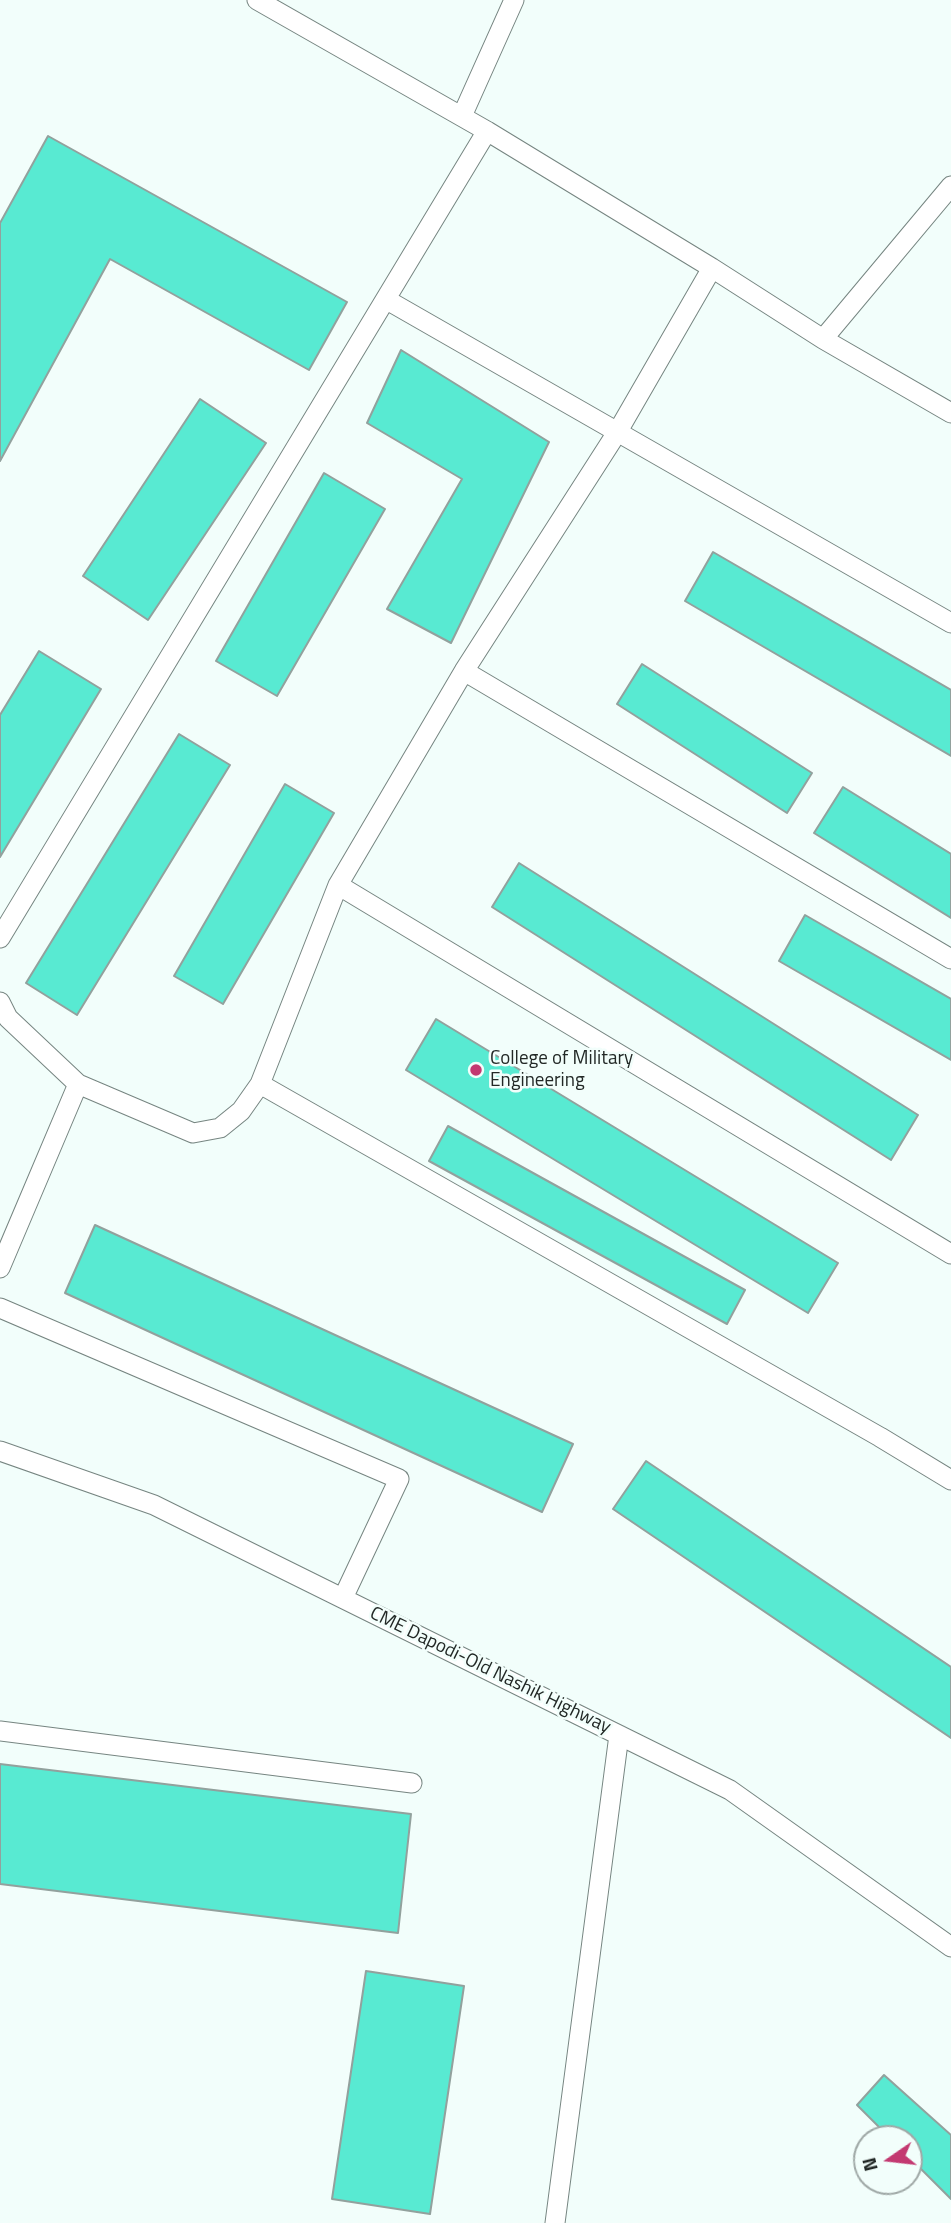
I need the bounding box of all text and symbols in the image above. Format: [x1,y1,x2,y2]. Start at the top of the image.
place label: College of Military Engineering [490,1048,633,1092]
marker: College of Military Engineering [468,1062,484,1078]
street label: CME Dapodi-Old Nashik Highway [366,1603,614,1739]
north arrow [853,2125,923,2195]
text: N [853,2155,885,2175]

